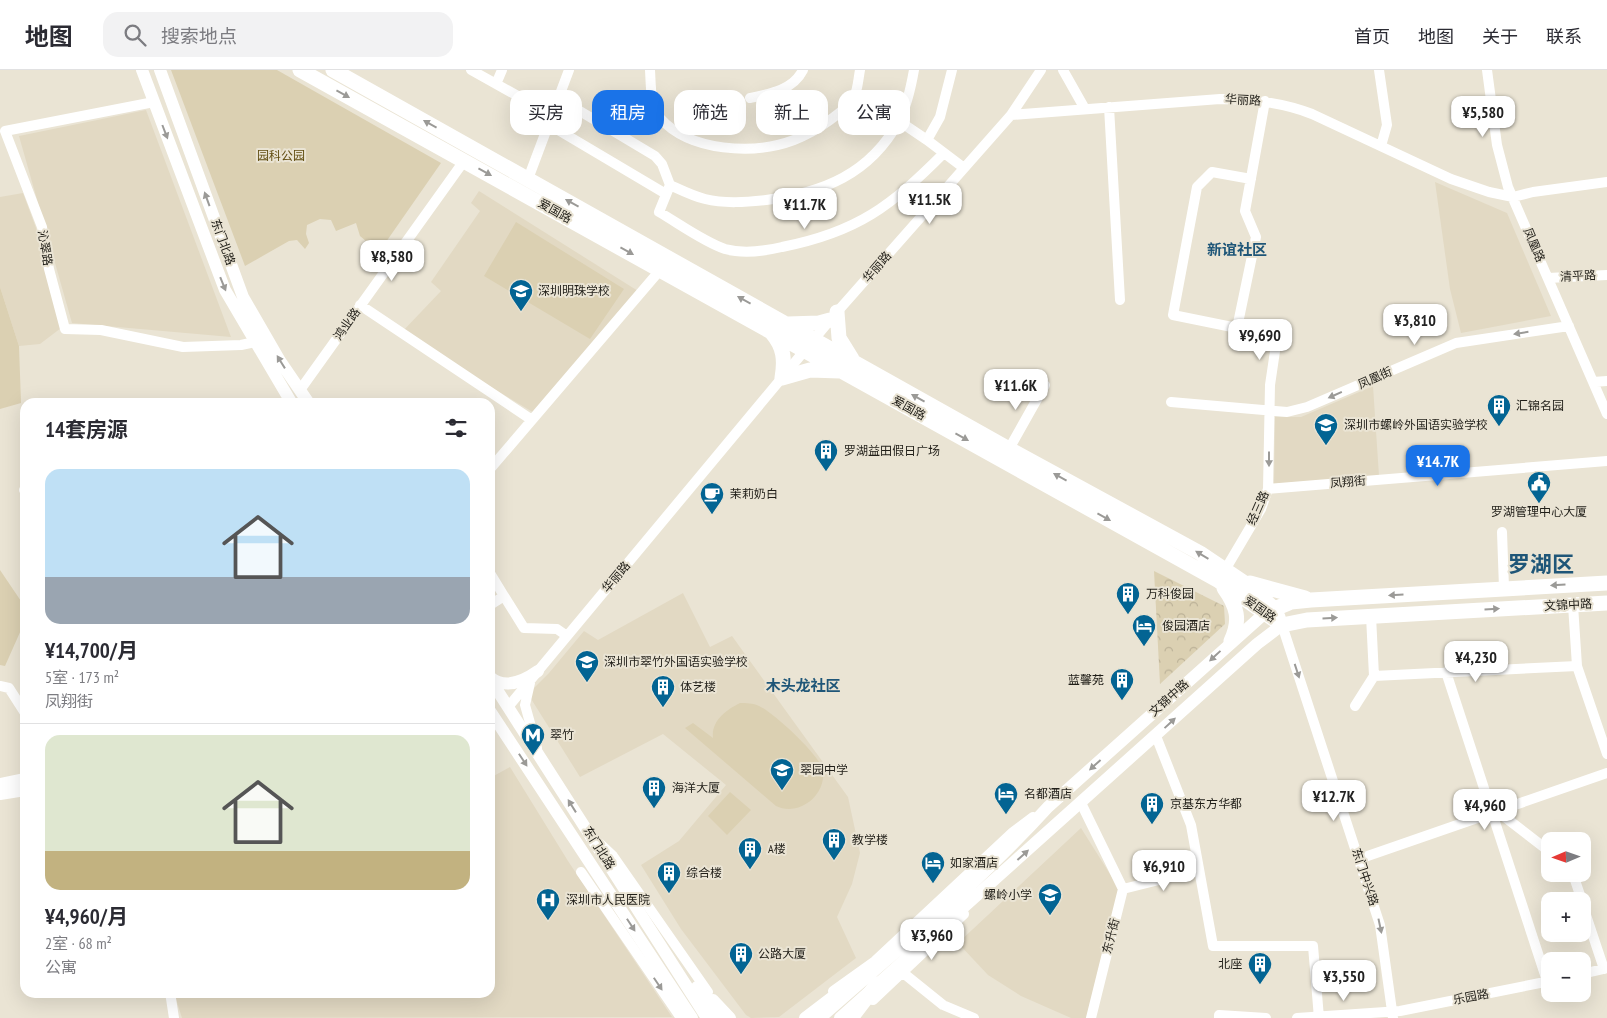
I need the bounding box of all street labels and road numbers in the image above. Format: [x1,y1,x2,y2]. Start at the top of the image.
street label: 华丽路 [1225,91,1261,108]
street label: 爱国路 [536,195,575,226]
street label: 东门北路 [208,217,239,267]
street label: 凤凰路 [1521,225,1548,264]
street label: 沁翠路 [35,229,56,267]
street label: 华丽路 [859,248,894,285]
street label: 清平路 [1560,267,1596,284]
street label: 鸿业路 [330,305,363,343]
street label: 凤凰街 [1355,363,1394,392]
street label: 爱国路 [890,392,929,423]
street label: 凤翔街 [1329,472,1367,491]
street label: 经三路 [1243,488,1272,527]
street label: 华丽路 [598,558,633,595]
street label: 爱国路 [1241,592,1279,625]
street label: 文锦中路 [1544,596,1592,613]
street label: 文锦中路 [1146,676,1192,719]
street label: 东门北路 [580,823,619,872]
street label: 东门中兴路 [1349,846,1382,908]
street label: 东升街 [1099,917,1122,955]
street label: 乐园路 [1452,986,1490,1007]

